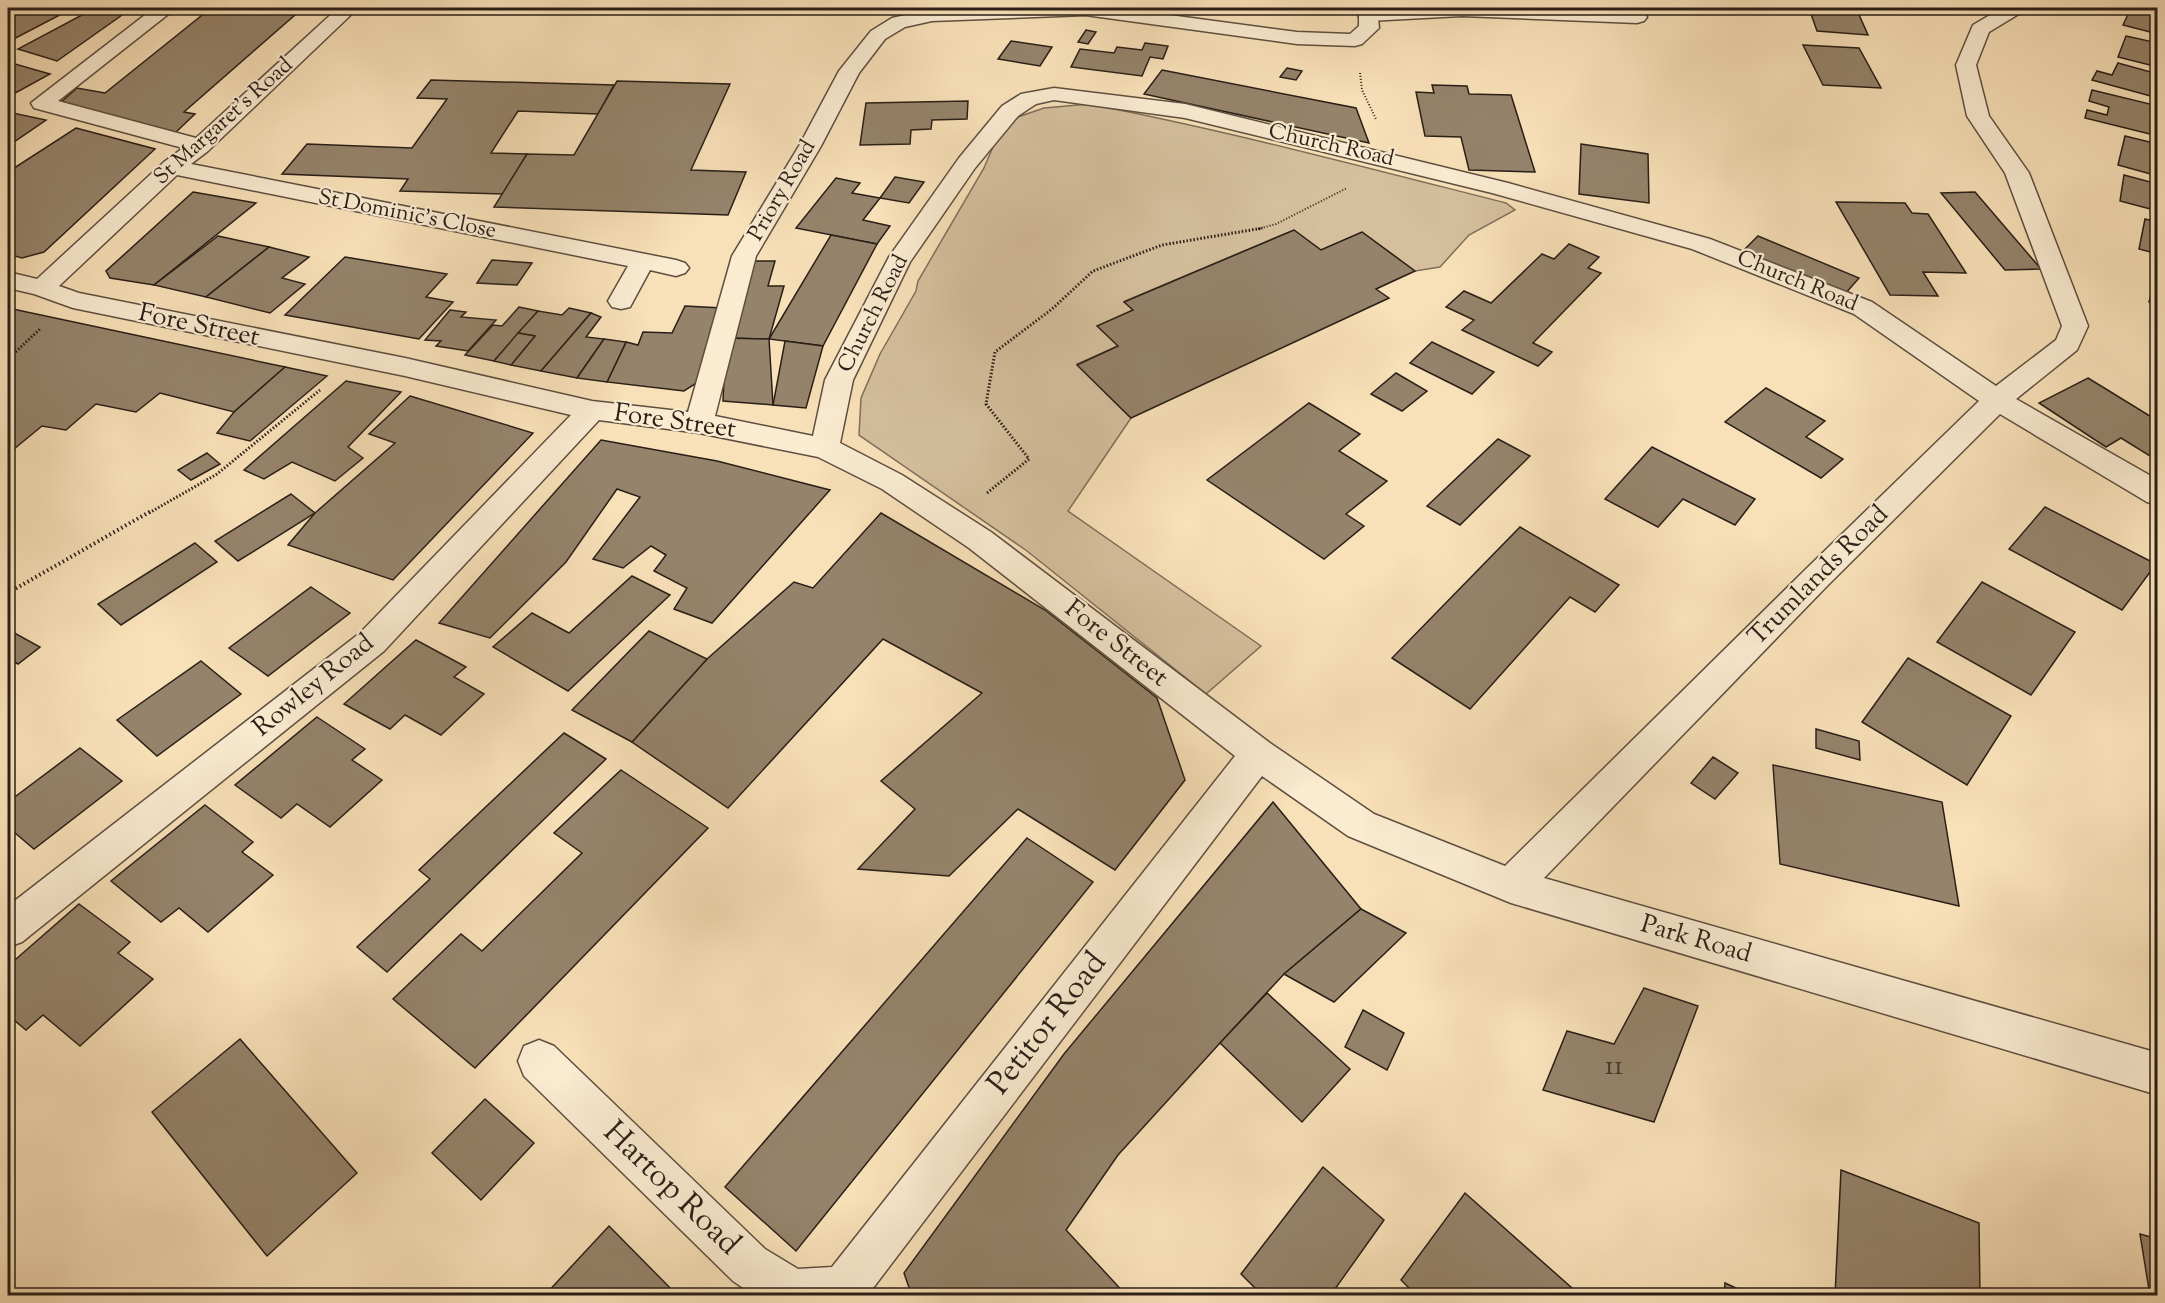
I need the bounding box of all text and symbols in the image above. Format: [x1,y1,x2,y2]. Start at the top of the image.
street label: St Margaret's Road [147,51,301,193]
street label: Church Road [1265,116,1397,176]
street label: Priory Road [741,135,825,247]
street label: St Dominic's Close [315,182,499,248]
street label: Church Road [1732,243,1862,321]
street label: Church Road [831,250,917,378]
street label: Fore Street [135,295,263,357]
street label: Fore Street [612,395,738,449]
street label: Trumlands Road [1740,497,1898,655]
street label: Fore Street [1056,592,1176,696]
street label: Rowley Road [245,625,383,746]
street label: Park Road [1636,907,1756,974]
street label: Petitor Road [977,943,1119,1105]
house number: 11 [1605,1048,1623,1087]
street label: Hartop Road [592,1111,750,1267]

